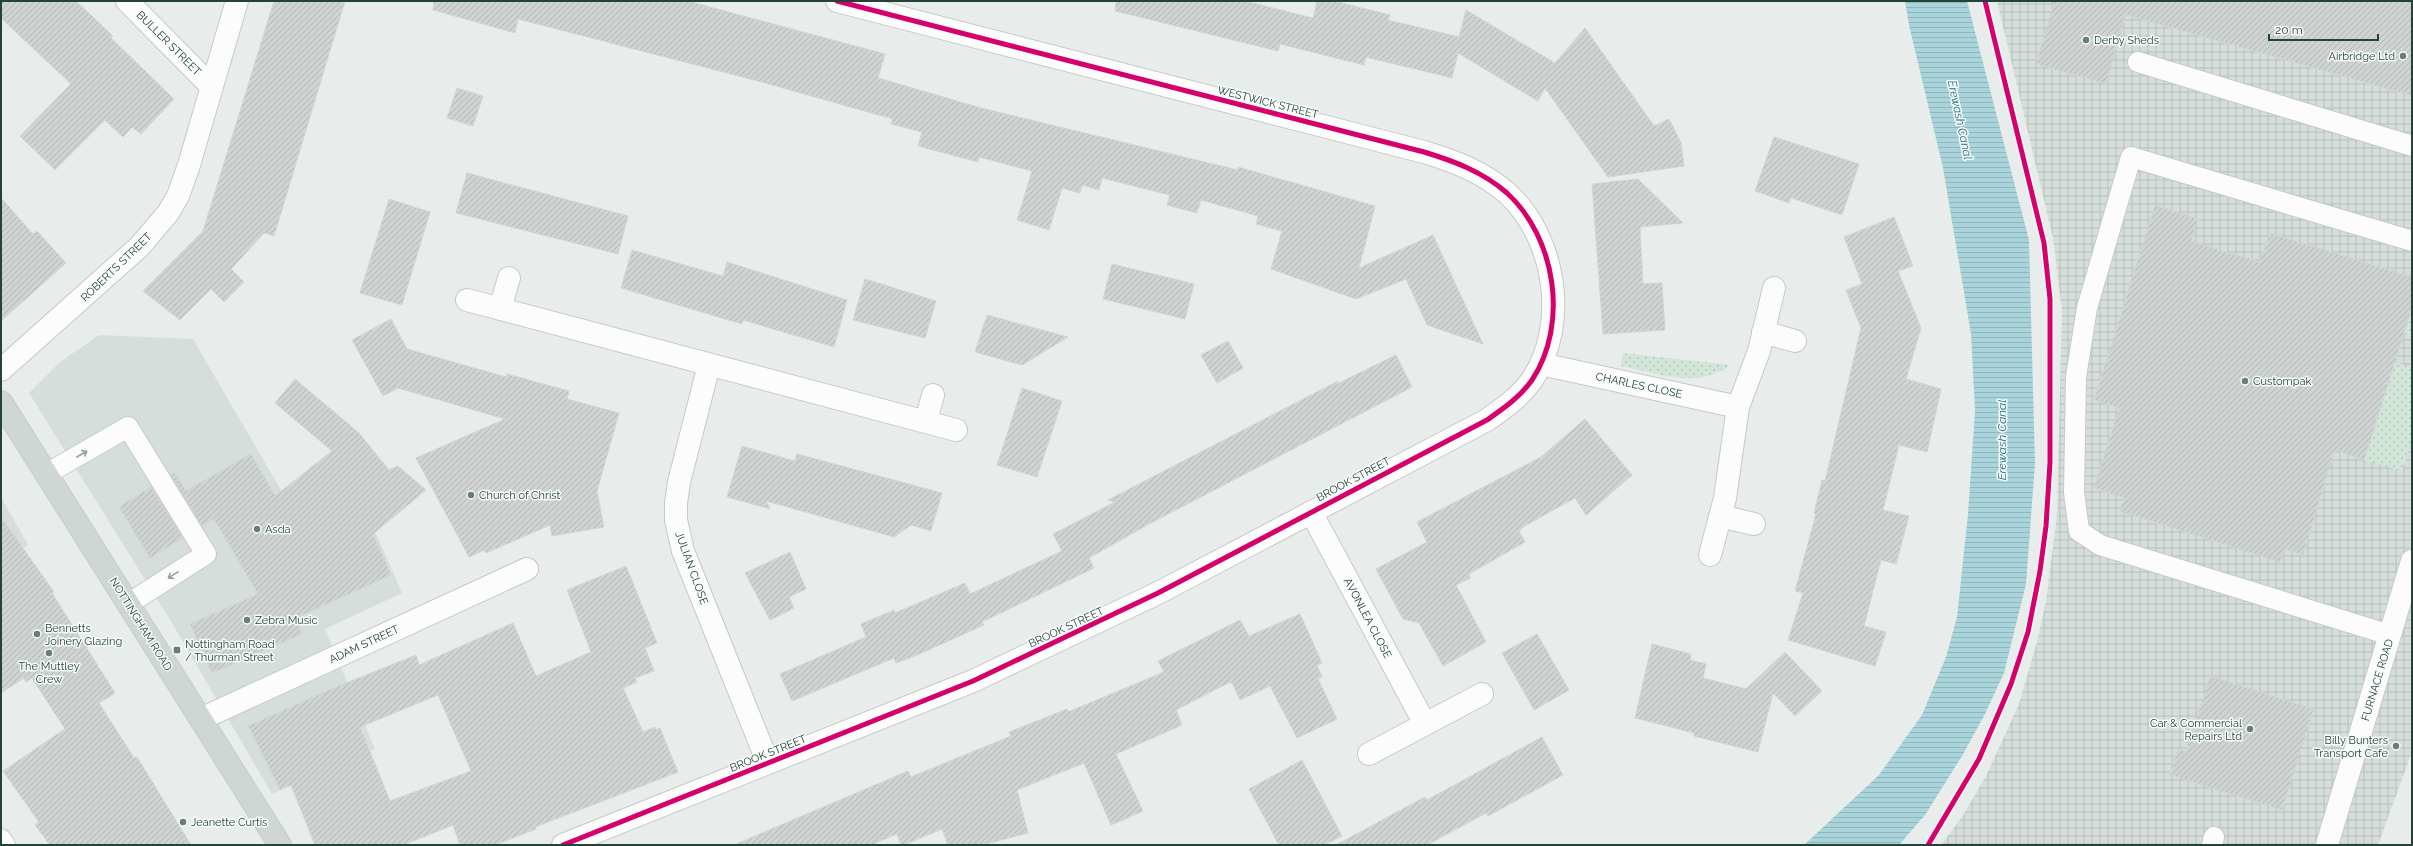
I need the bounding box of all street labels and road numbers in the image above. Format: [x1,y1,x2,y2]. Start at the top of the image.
street label: BULLER STREET [134,8,204,78]
street label: WESTWICK STREET [1216,84,1320,121]
street label: ROBERTS STREET [78,230,155,304]
street label: CHARLES CLOSE [1594,370,1684,401]
street label: BROOK STREET [1314,454,1392,504]
street label: JULIAN CLOSE [672,530,711,607]
street label: NOTTINGHAM ROAD [107,575,175,673]
street label: AVONLEA CLOSE [1341,576,1394,661]
street label: BROOK STREET [1027,604,1106,651]
street label: ADAM STREET [327,622,401,666]
street label: FURNACE ROAD [2359,637,2396,723]
street label: BROOK STREET [728,732,809,775]

